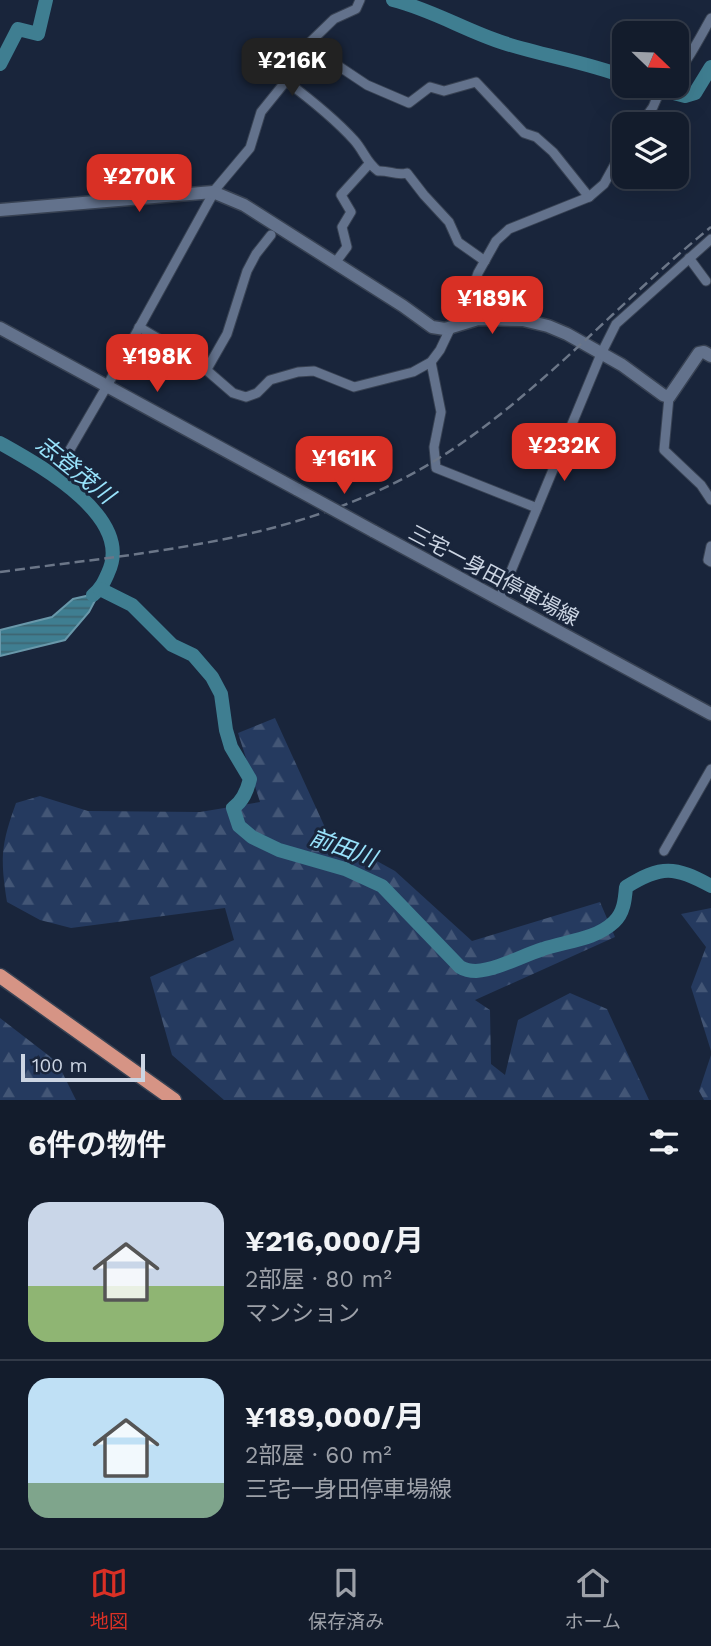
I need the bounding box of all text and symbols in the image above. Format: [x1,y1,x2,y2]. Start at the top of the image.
north arrow [612,21,690,98]
map controls [612,21,689,189]
pin: ¥216K [243,38,341,98]
text: ¥216K [257,47,327,74]
button: layers [612,112,689,189]
pin: ¥270K [90,154,188,214]
text: ¥270K [103,163,175,190]
pin: ¥189K [443,276,541,336]
text: ¥189K [457,285,527,312]
pin: ¥198K [108,334,206,394]
text: ¥198K [122,343,192,370]
pin: ¥232K [515,424,613,483]
water label: 志登茂川 [31,431,122,511]
text: ¥232K [528,432,600,459]
pin: ¥161K [295,436,393,496]
text: ¥161K [312,445,376,472]
street label: 三宅一身田停車場線 [405,520,583,630]
water label: 前田川 [306,824,383,874]
scale bar [21,1051,145,1083]
text: 100 m [32,1054,88,1077]
icon: filters [645,1123,683,1161]
text: 6件の物件 [28,1127,166,1162]
text: ¥216,000/月 [245,1223,424,1258]
icon: home [84,1230,168,1314]
text: 2部屋 · 80 m² [245,1266,392,1293]
text: マンション [245,1300,360,1327]
text: ¥189,000/月 [245,1399,425,1434]
icon: home [84,1406,168,1490]
text: 2部屋 · 60 m² [245,1442,392,1469]
text: 三宅一身田停車場線 [245,1476,452,1503]
tab: 地図 [90,1564,128,1633]
tab: 保存済み [308,1564,384,1633]
tab: ホーム [564,1564,621,1633]

